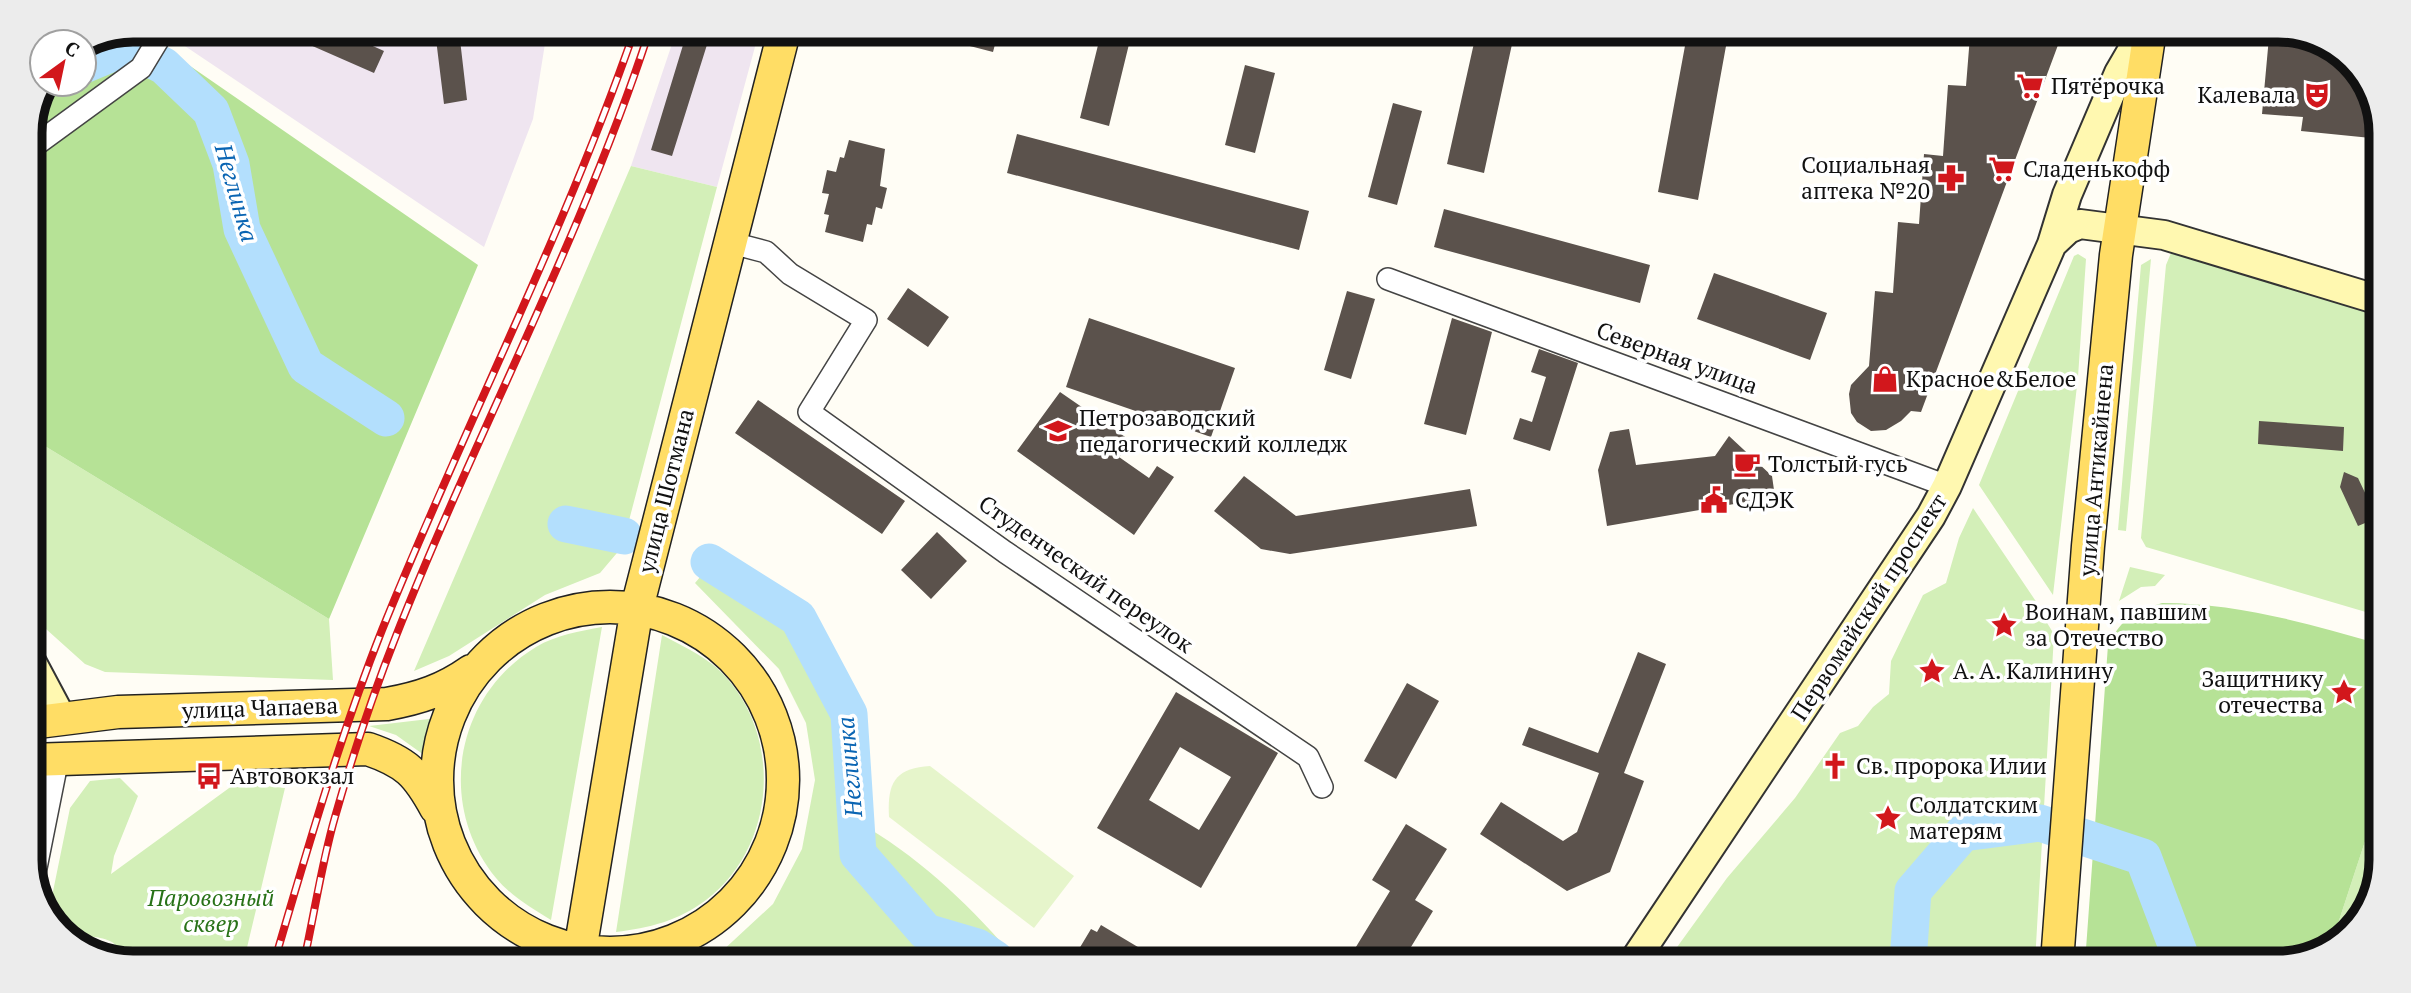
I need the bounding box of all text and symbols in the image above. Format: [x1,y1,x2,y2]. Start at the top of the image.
north arrow [28,28,98,98]
text: С [61,34,85,62]
place label: Пятёрочка [2051,70,2165,101]
supermarket icon: Пятёрочка [2015,71,2045,101]
place label: Калевала [2198,79,2296,110]
theatre icon: Калевала [2302,80,2332,110]
water label: Неглинка [207,139,266,246]
place label: Социальная аптека №20 [1801,149,1930,206]
place label: Сладенькофф [2023,153,2170,184]
supermarket icon: Сладенькофф [1987,154,2017,184]
pharmacy icon: Социальная аптека №20 [1936,163,1966,193]
street label: Северная улица [1592,314,1762,401]
street label: улица Антикайнена [2071,362,2120,579]
place label: Красное&Белое [1906,363,2076,394]
shop icon: Красное&Белое [1870,364,1900,394]
place label: Петрозаводский педагогический колледж [1079,402,1348,459]
street label: улица Шотмана [630,405,701,577]
school or university icon: Петрозаводский педагогический колледж [1043,416,1073,446]
place label: Толстый гусь [1768,448,1908,479]
cafe icon: Толстый гусь [1732,449,1762,479]
place label: СДЭК [1735,484,1794,515]
public building icon: СДЭК [1699,485,1729,515]
street label: Первомайский проспект [1783,487,1954,726]
street label: Студенческий переулок [973,488,1200,660]
place label: Воинам, павшим за Отечество [2025,596,2208,653]
place icon: Воинам, павшим за Отечество [1989,610,2019,640]
place label: А. А. Калинину [1953,655,2113,686]
place icon: А. А. Калинину [1917,656,1947,686]
place label: Защитнику отечества [2202,663,2323,720]
place icon: Защитнику отечества [2329,677,2359,707]
street label: улица Чапаева [180,689,339,726]
water label: Неглинка [829,715,869,820]
place label: Св. пророка Илии [1856,750,2047,781]
church icon: Св. пророка Илии [1820,751,1850,781]
place label: Автовокзал [230,760,354,791]
bus stop icon: Автовокзал [194,761,224,791]
place label: Солдатским матерям [1909,789,2038,846]
place icon: Солдатским матерям [1873,803,1903,833]
park label: Паровозный сквер [147,882,274,939]

